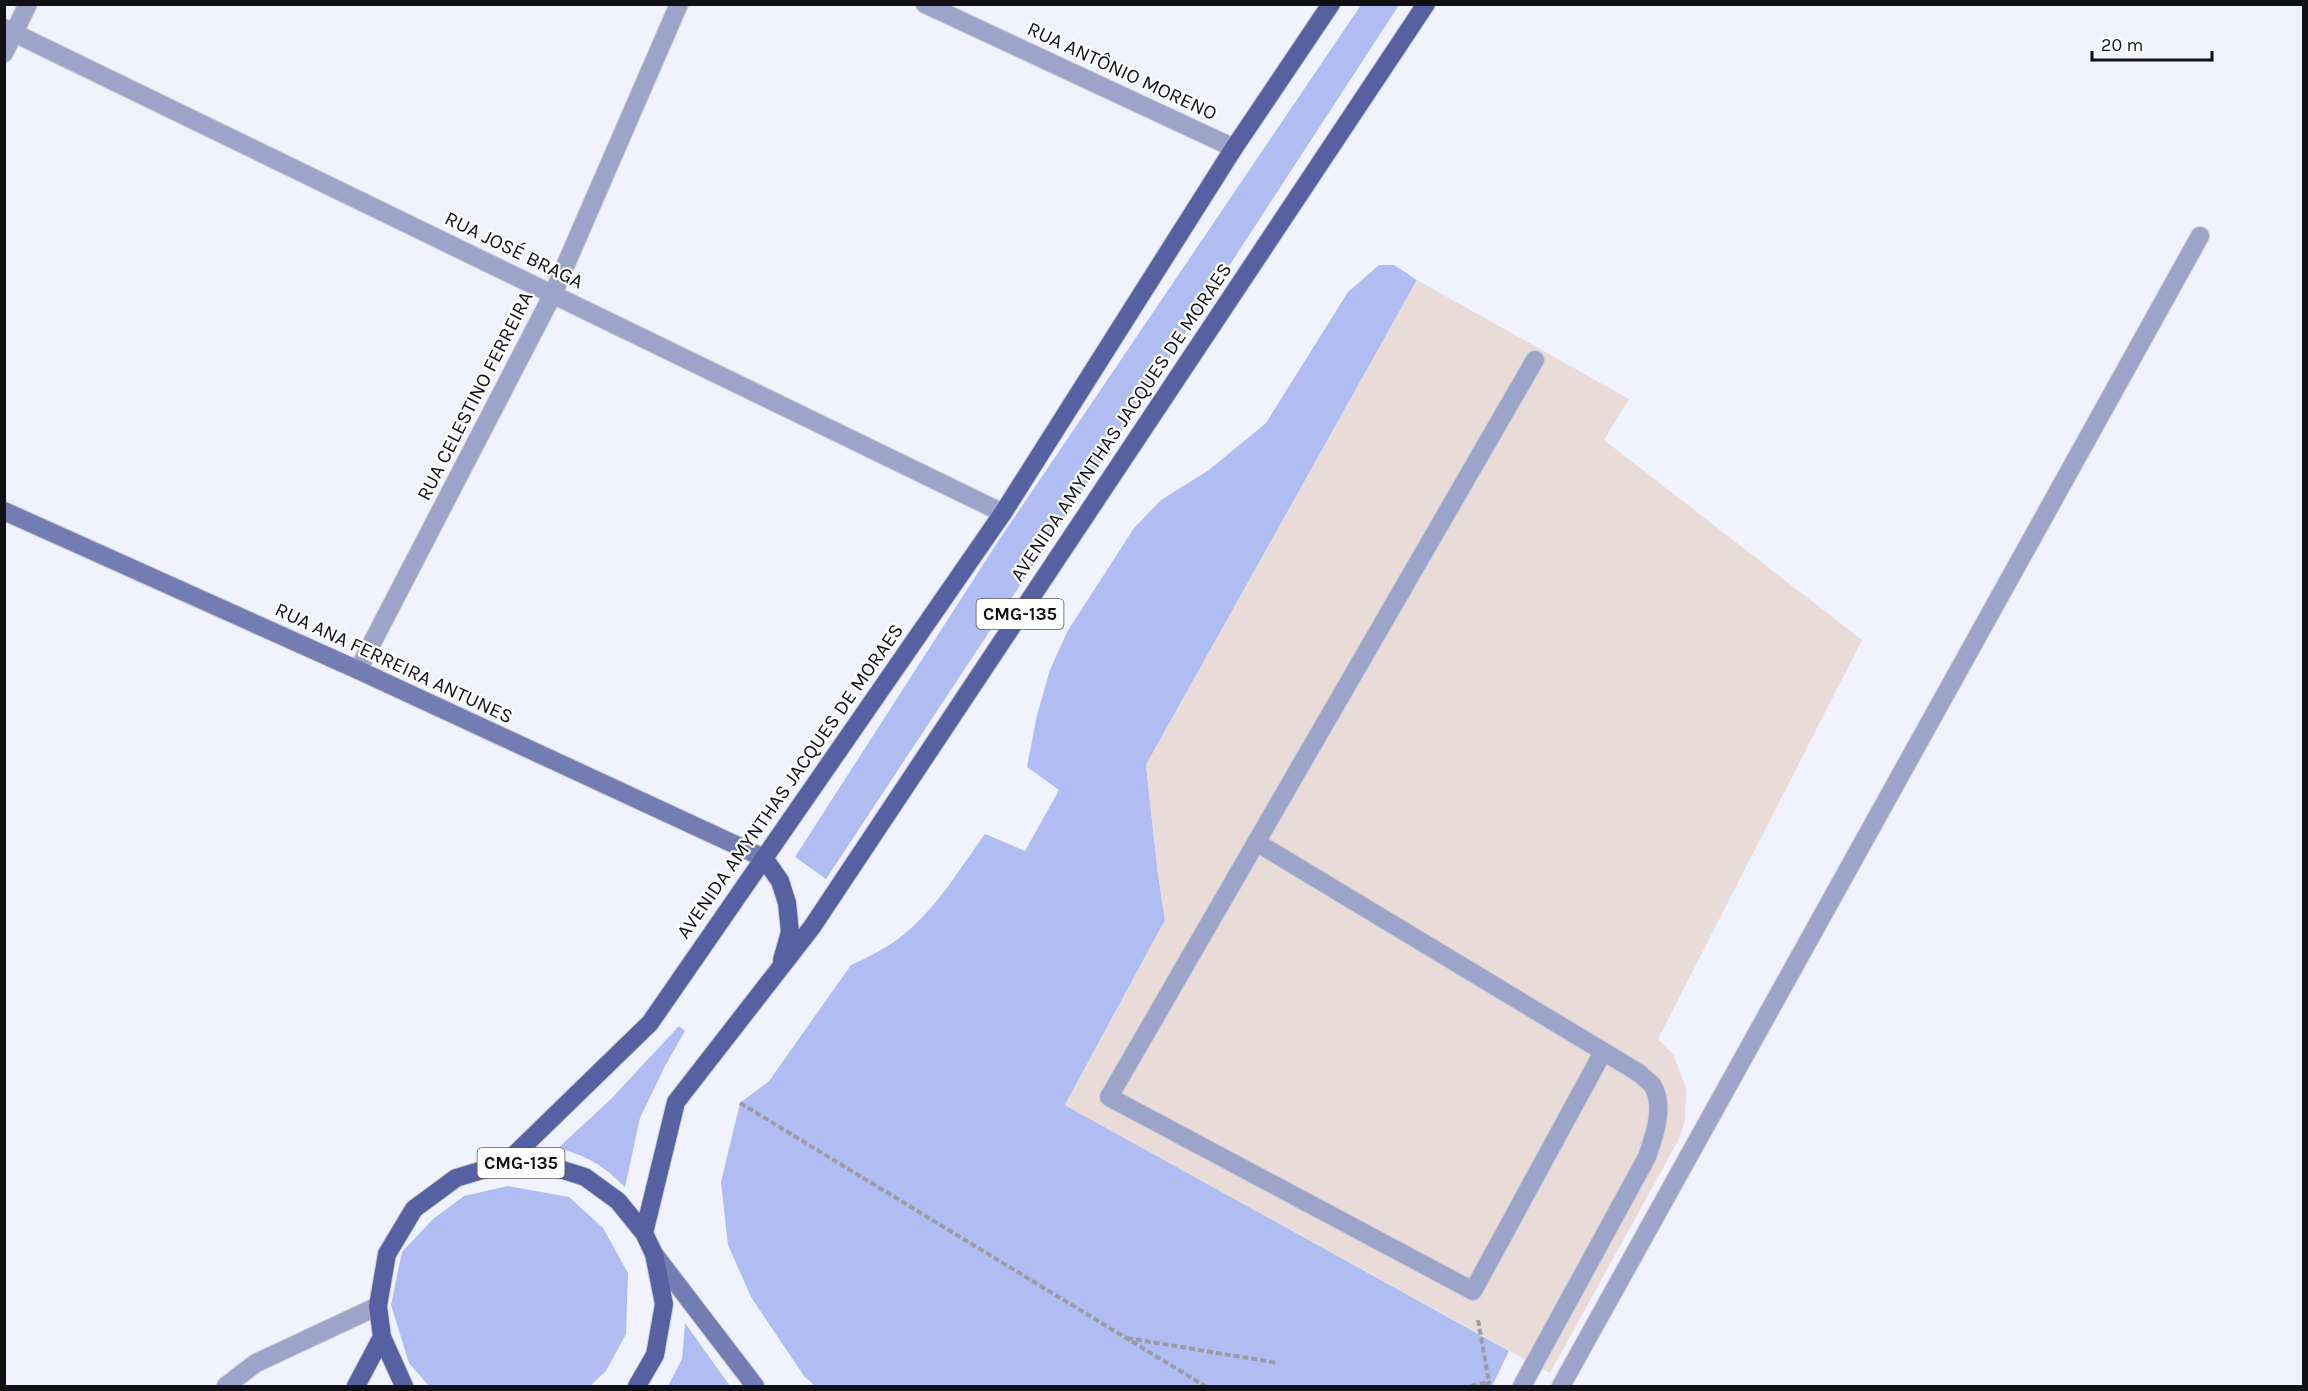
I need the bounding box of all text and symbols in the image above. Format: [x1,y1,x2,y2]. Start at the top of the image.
street label: RUA ANTÔNIO MORENO [1024,16,1221,125]
scale bar [2092,24,2212,62]
text: 20 m [2101,34,2143,56]
street label: RUA JOSÉ BRAGA [441,206,587,293]
street label: AVENIDA AMYNTHAS JACQUES DE MORAES [1005,258,1237,586]
street label: RUA CELESTINO FERREIRA [412,288,538,504]
street label: RUA ANA FERREIRA ANTUNES [271,598,517,728]
road number: CMG-135 [976,599,1064,629]
street label: AVENIDA AMYNTHAS JACQUES DE MORAES [672,619,908,943]
road number: CMG-135 [478,1148,564,1178]

